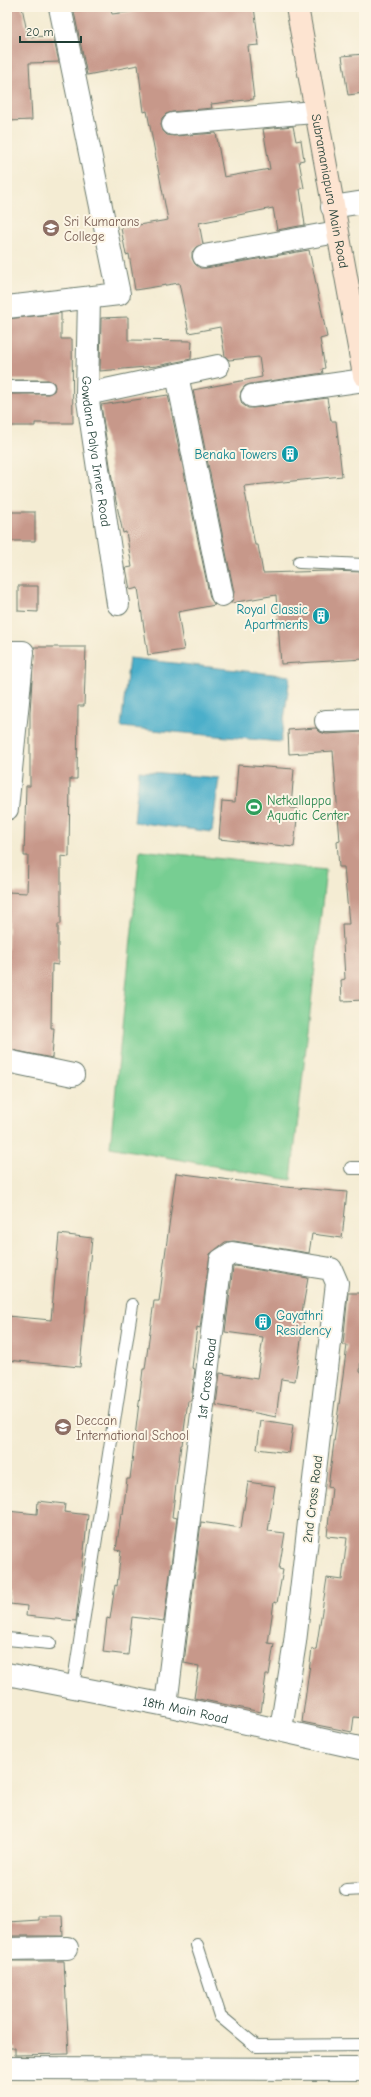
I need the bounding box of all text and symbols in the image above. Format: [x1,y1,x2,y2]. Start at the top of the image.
scale bar [20,18,81,44]
text: 20 m [26,25,54,39]
street label: Subramaniapura Main Road [309,113,351,269]
place label: Sri Kumarans College [64,214,139,244]
school or university icon: Sri Kumarans College [41,218,61,238]
street label: Gowdana Palya Inner Road [79,376,114,528]
building icon: Benaka Towers [280,444,300,464]
place label: Benaka Towers [194,447,277,462]
place label: Royal Classic Apartments [237,602,308,632]
building icon: Royal Classic Apartments [311,606,331,626]
place label: Netkallappa Aquatic Center [267,793,349,823]
sports icon: Netkallappa Aquatic Center [244,797,264,817]
place label: Gayathri Residency [276,1308,331,1338]
building icon: Gayathri Residency [253,1312,273,1332]
street label: 1st Cross Road [194,1337,219,1420]
place label: Deccan International School [76,1413,189,1443]
school or university icon: Deccan International School [53,1417,73,1437]
street label: 2nd Cross Road [300,1454,325,1544]
street label: 18th Main Road [141,1694,230,1727]

